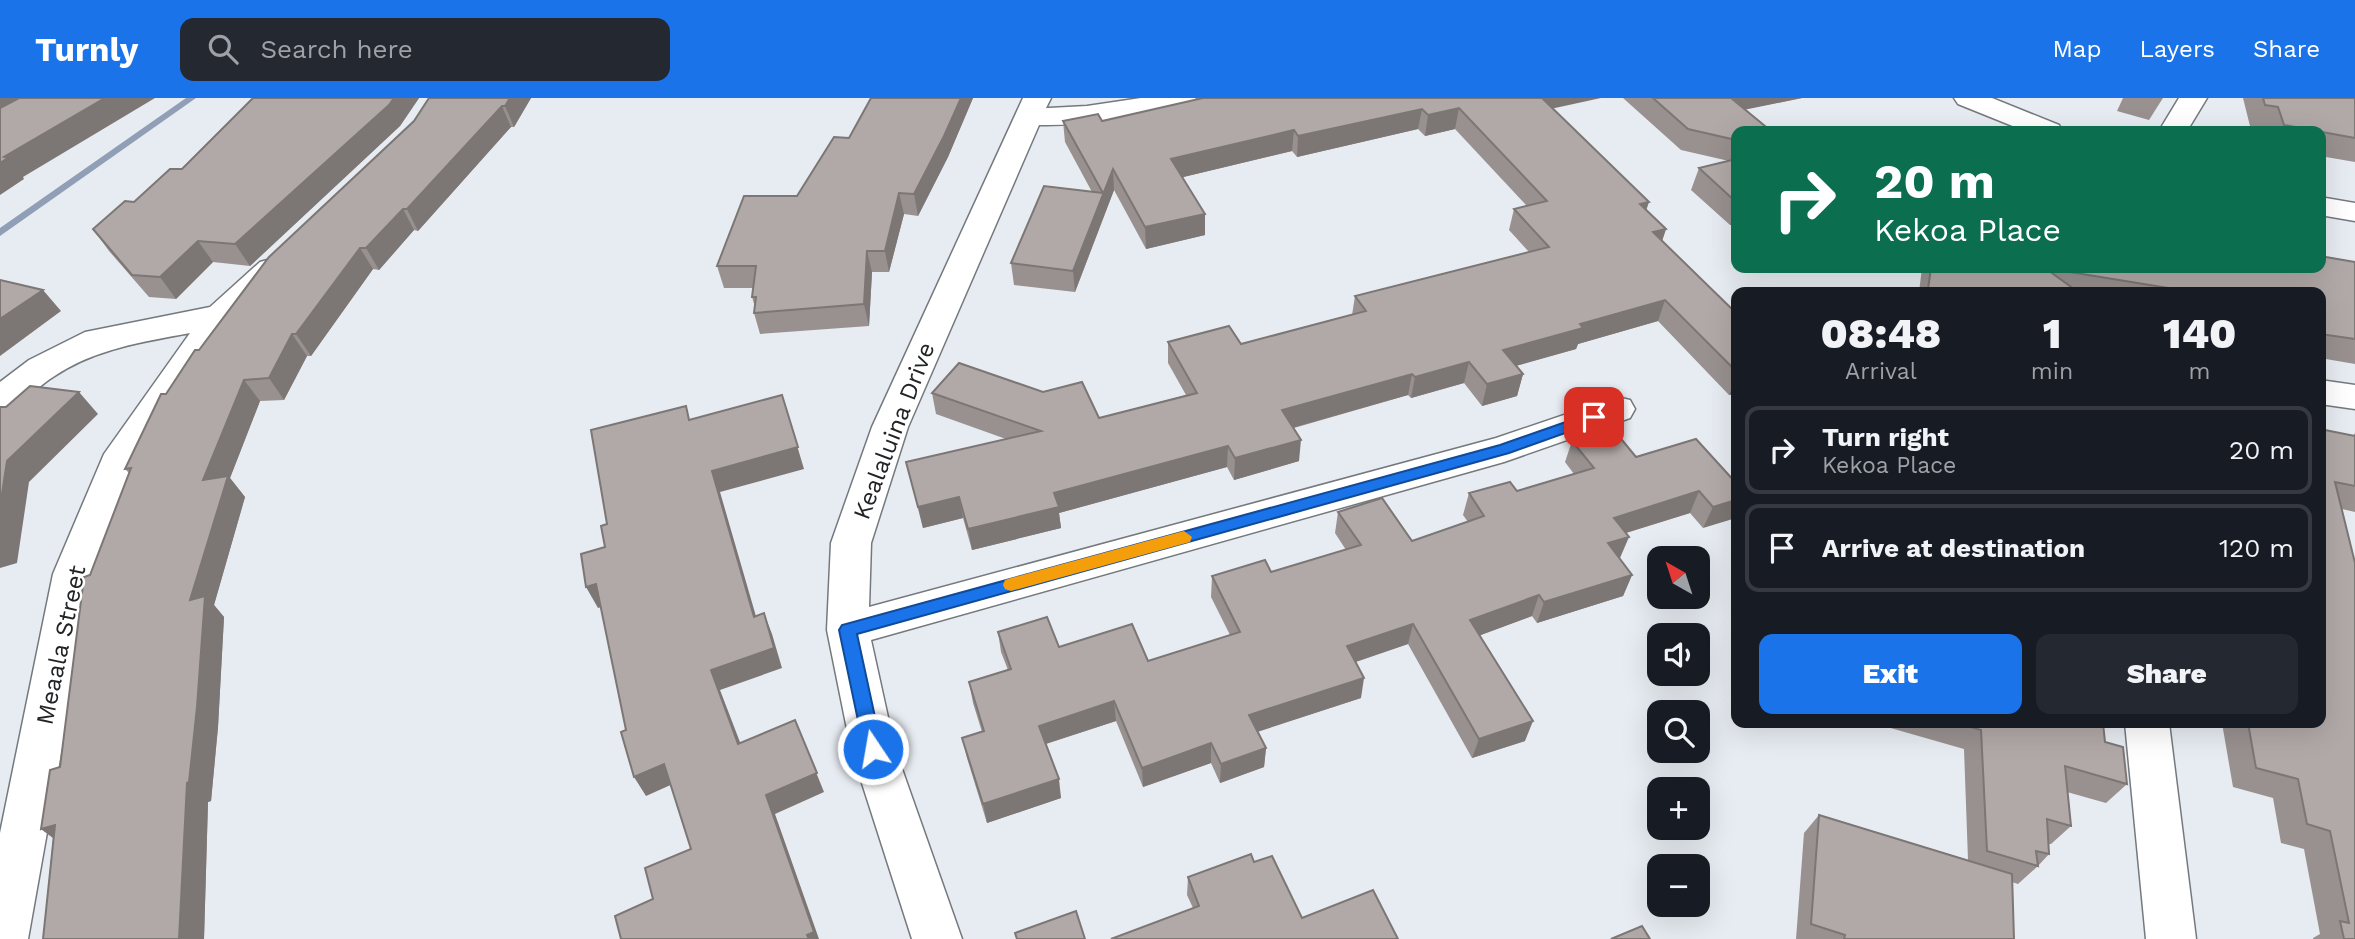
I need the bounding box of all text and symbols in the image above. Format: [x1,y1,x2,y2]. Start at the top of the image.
search box [180,18,670,81]
text: Turnly [35,30,138,69]
icon: search [204,30,242,68]
text: Search here [260,34,413,64]
text: Map [2053,35,2101,63]
text: Layers [2139,35,2215,63]
text: Share [2253,35,2320,63]
text: 20 m [1874,152,1995,210]
icon: right [1759,154,1850,245]
text: Kekoa Place [1874,211,2061,249]
text: 08:48 [1821,309,1941,358]
text: 1 [2043,309,2061,358]
text: 140 [2163,309,2236,358]
street label: Kealaluina Drive [847,339,941,523]
text: Arrival [1845,358,1917,385]
text: min [2031,358,2073,385]
text: m [2189,358,2211,385]
pin [1564,387,1624,447]
icon: arrive [1575,398,1613,436]
text: Turn right [1822,422,1949,452]
icon: right [1763,431,1801,469]
text: 20 m [2229,435,2294,465]
text: Kekoa Place [1822,452,1956,479]
icon: arrive [1763,529,1801,567]
text: Arrive at destination [1822,533,2085,563]
text: 120 m [2219,533,2294,563]
north arrow [1647,546,1710,609]
map controls [1647,546,1710,917]
street label: Meaala Street [30,563,92,727]
button: sound [1647,623,1710,686]
button: Exit [1759,634,2022,714]
button: Share [2036,634,2298,714]
button: search [1647,700,1710,763]
position arrow [836,712,910,786]
button: + [1647,777,1710,840]
button: − [1647,854,1710,917]

